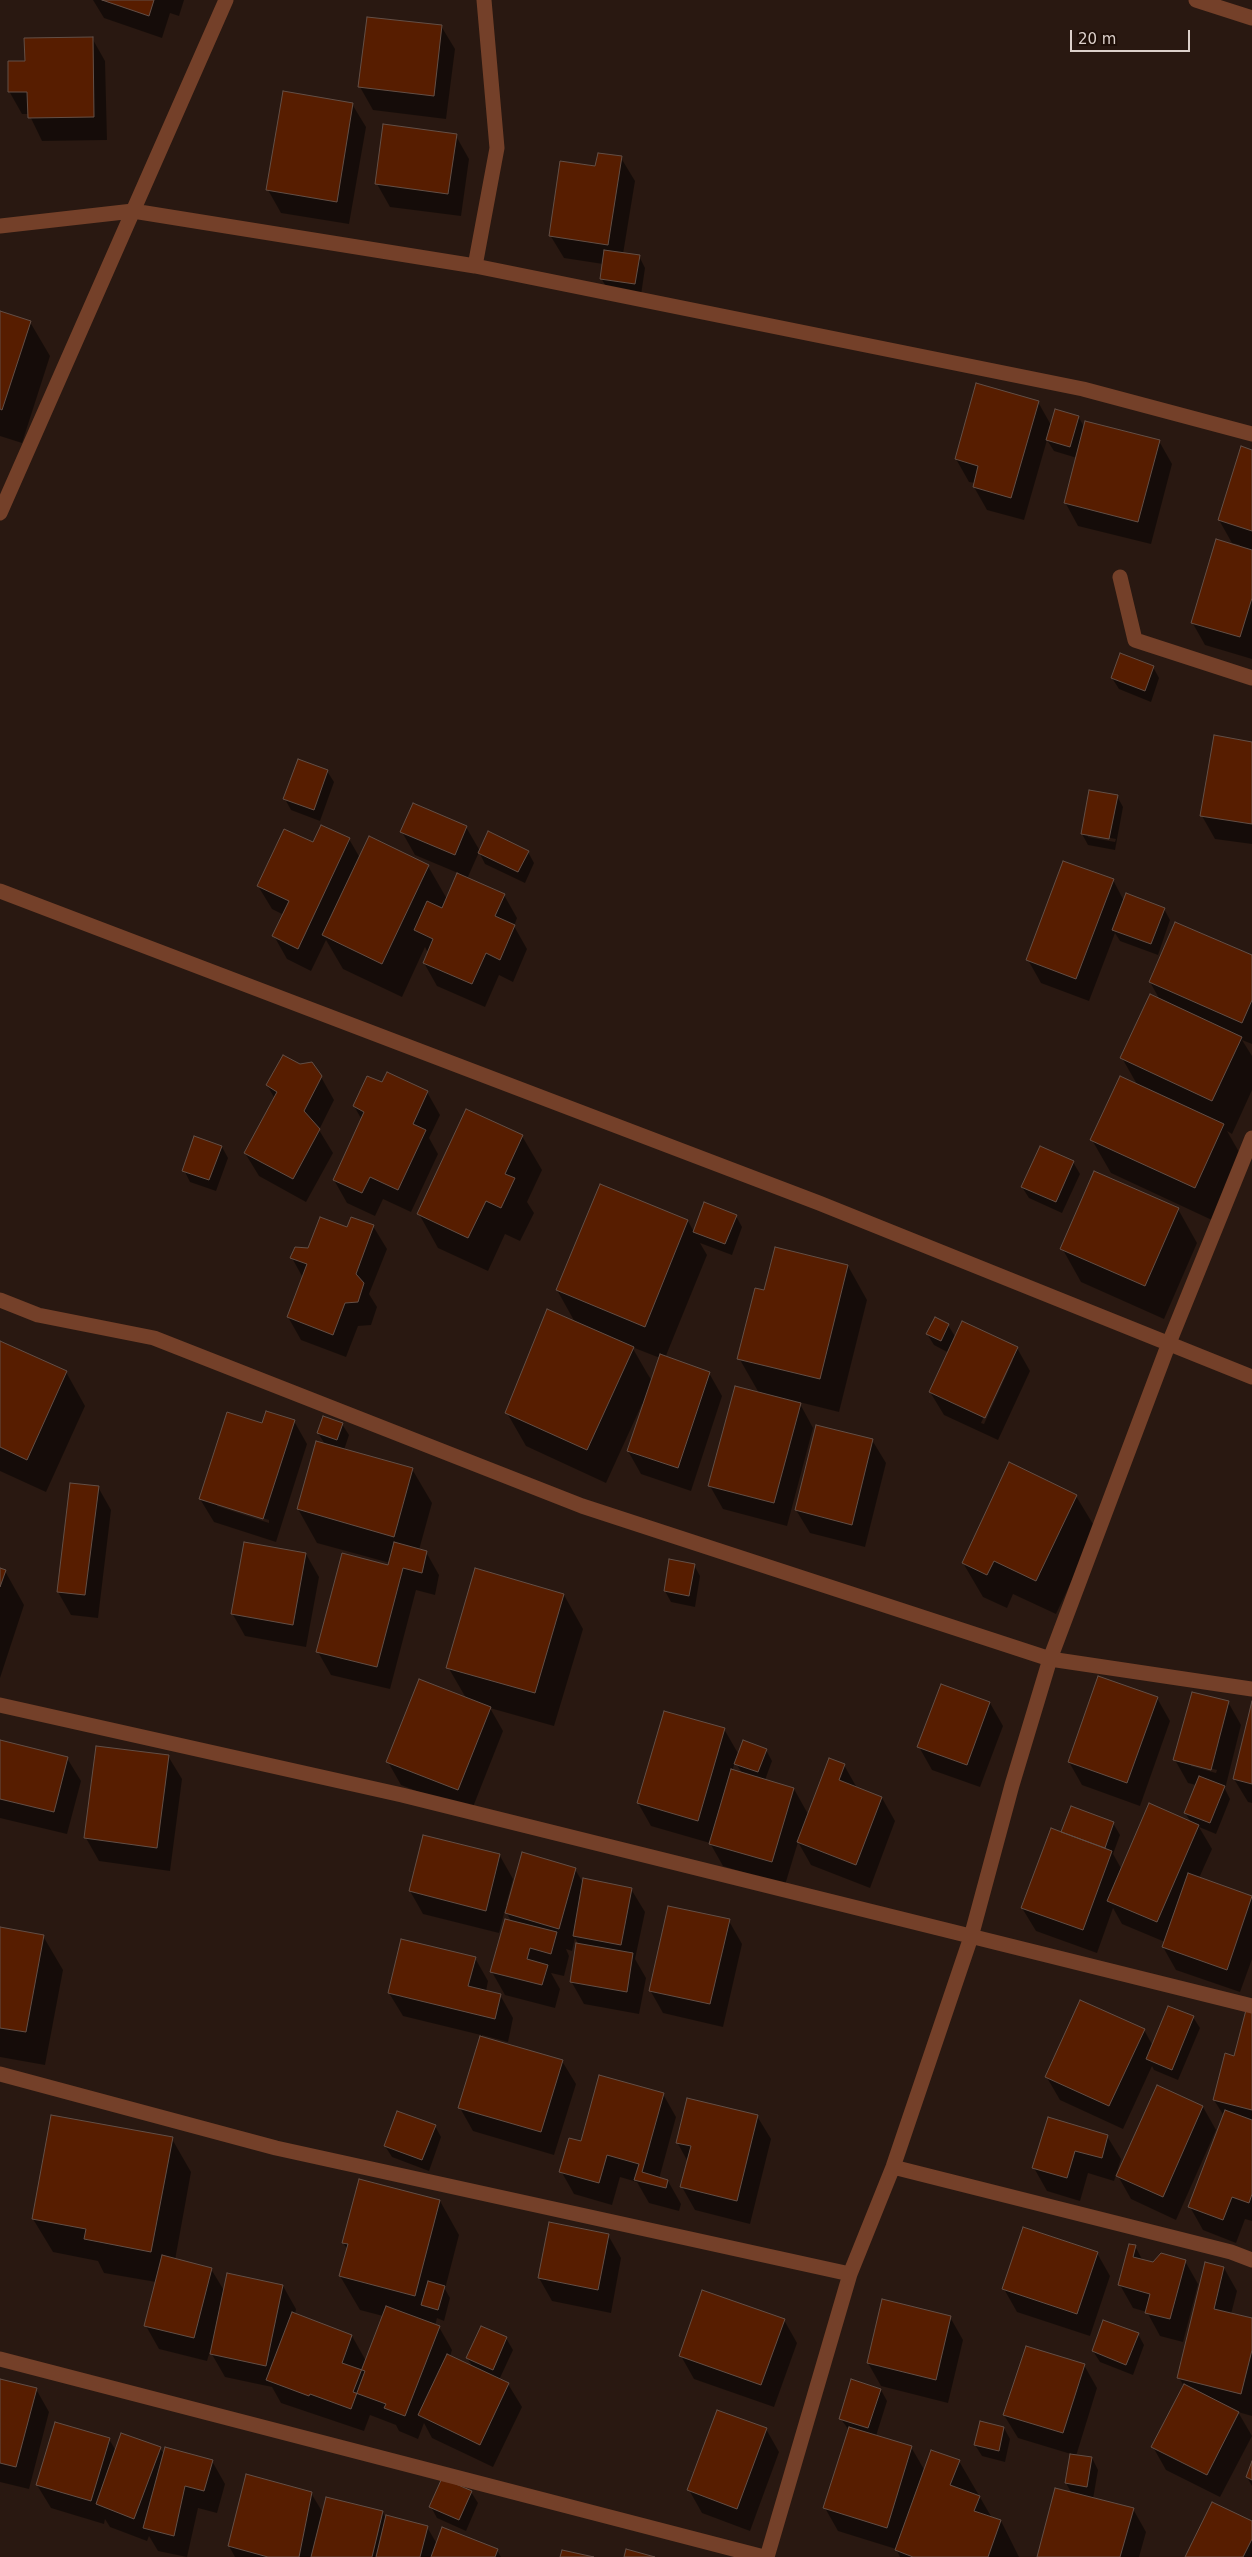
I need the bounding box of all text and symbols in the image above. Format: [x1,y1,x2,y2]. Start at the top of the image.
scale bar [1072,20,1192,52]
text: 20 m [1078,30,1116,48]

